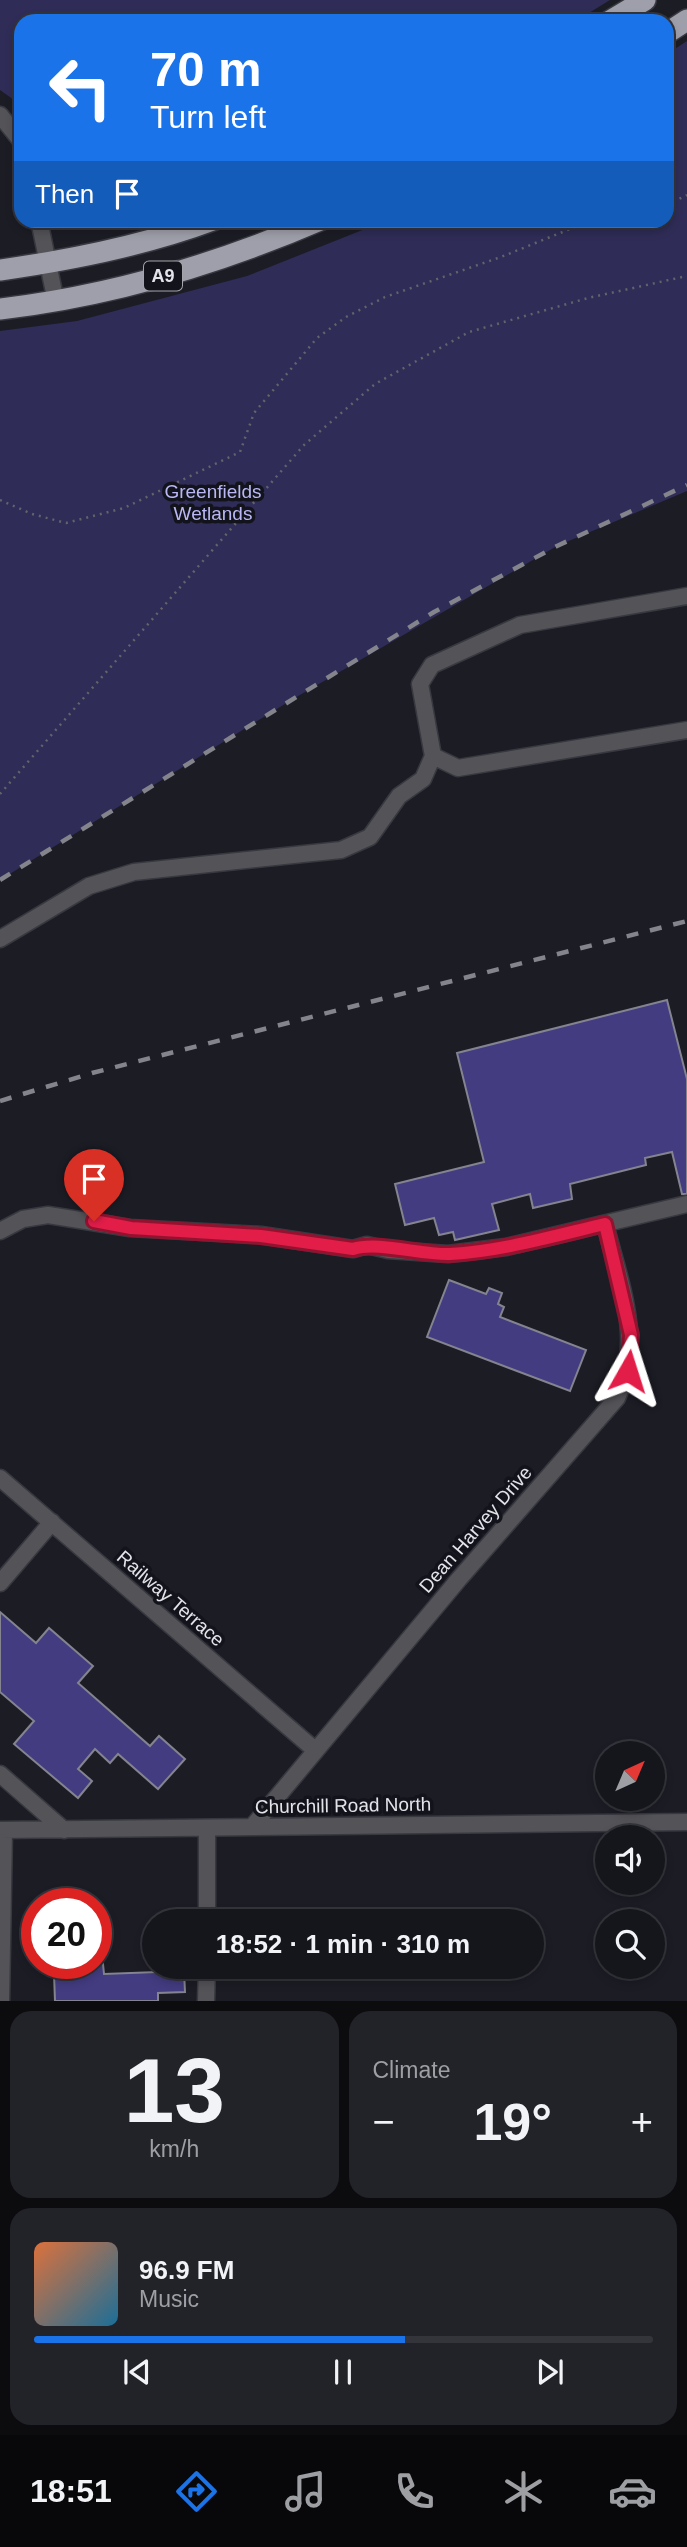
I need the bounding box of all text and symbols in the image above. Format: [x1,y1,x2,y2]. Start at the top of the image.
icon: left [35,42,126,133]
text: 70 m [150,42,262,96]
text: Turn left [150,99,266,135]
icon: arrive [108,175,146,213]
text: Then [35,179,94,209]
road number: A9 [144,262,182,290]
park label: Greenfields Wetlands [164,481,262,524]
pin [64,1149,124,1221]
icon: arrive [75,1160,113,1198]
position arrow [591,1334,665,1408]
street label: Dean Harvey Drive [415,1462,536,1597]
street label: Railway Terrace [113,1546,228,1651]
north arrow [595,1741,665,1811]
map controls [595,1741,665,1979]
street label: Churchill Road North [255,1793,431,1818]
button: sound [595,1825,665,1895]
speed limit sign: 20 [21,1888,112,1979]
button: search [595,1909,665,1979]
text: 18:52 · 1 min · 310 m [216,1929,470,1959]
text: 13 [124,2040,225,2141]
text: Climate [373,2057,450,2083]
text: 19° [473,2093,552,2151]
text: − [373,2101,395,2143]
text: + [631,2101,653,2143]
text: km/h [149,2136,199,2162]
text: 96.9 FM [139,2255,234,2285]
text: Music [139,2286,199,2312]
icon: previous [118,2353,156,2391]
icon: pause [324,2353,362,2391]
icon: next [531,2353,569,2391]
icon: directions [172,2467,221,2516]
icon: music [281,2467,330,2516]
icon: phone [390,2467,439,2516]
icon: climate [499,2467,548,2516]
icon: car [608,2467,657,2516]
text: 18:51 [30,2473,112,2509]

